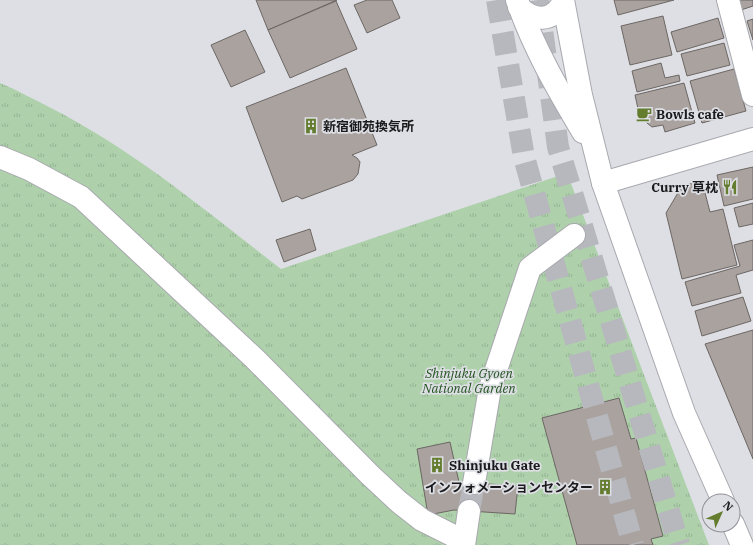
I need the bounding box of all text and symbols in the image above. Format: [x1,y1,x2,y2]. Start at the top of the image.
cafe icon: Bowls cafe [635,105,653,123]
place label: Bowls cafe [656,106,724,123]
building icon: 新宿御苑換気所 [302,117,320,135]
place label: 新宿御苑換気所 [323,118,414,135]
restaurant icon: Curry 草枕 [721,178,739,196]
place label: Curry 草枕 [651,179,718,196]
park label: Shinjuku Gyoen National Garden [421,365,516,397]
building icon: Shinjuku Gate [428,456,446,474]
place label: Shinjuku Gate [449,457,540,474]
building icon: インフォメーションセンター [596,478,614,496]
place label: インフォメーションセンター [425,479,593,496]
north arrow [701,493,741,533]
text: N [720,498,736,514]

